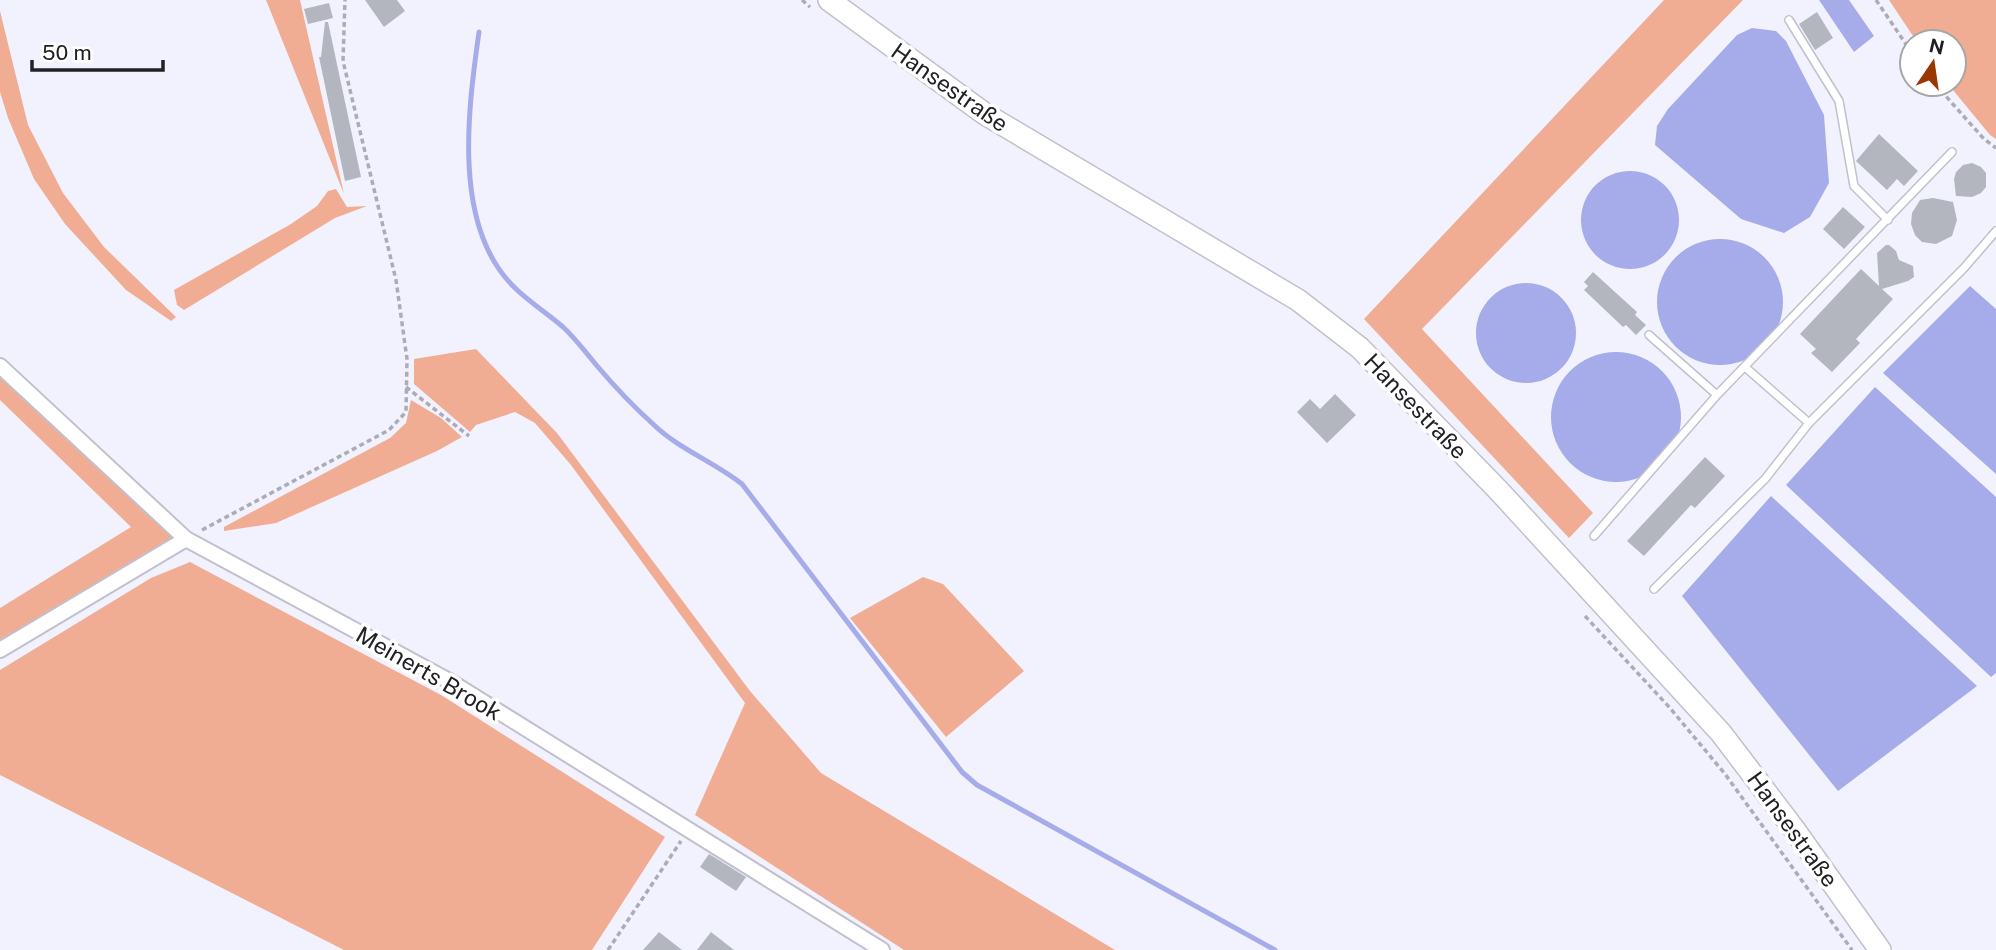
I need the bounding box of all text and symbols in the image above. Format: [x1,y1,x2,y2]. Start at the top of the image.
scale bar [32,28,163,72]
north arrow [1898,28,1968,98]
text: N [1927,34,1947,59]
street label: Hansestraße [886,37,1014,137]
text: 50 m [42,40,92,65]
street label: Hansestraße [1359,348,1473,464]
street label: Meinerts Brook [352,620,507,726]
street label: Hansestraße [1742,766,1844,892]

